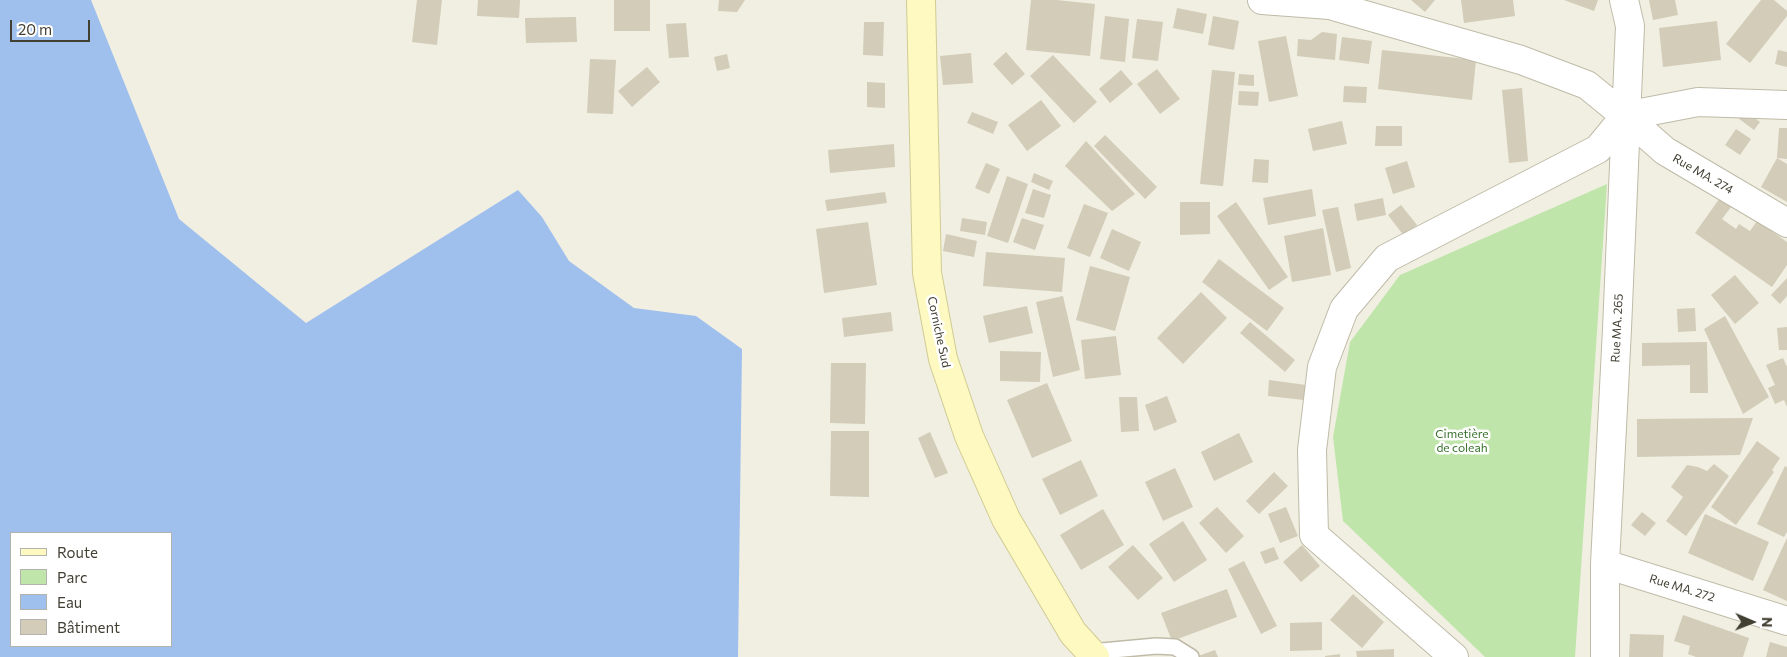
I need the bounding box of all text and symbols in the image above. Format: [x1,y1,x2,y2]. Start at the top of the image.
scale bar [12,10,92,42]
text: 20 m [18,20,52,38]
street label: Rue MA. 274 [1670,151,1736,197]
street label: Rue MA. 265 [1608,293,1626,363]
street label: Corniche Sud [924,295,954,369]
park label: Cimetière de coleah [1435,427,1489,455]
legend [10,532,172,647]
text: Route [57,543,98,561]
text: Parc [57,568,87,586]
street label: Rue MA. 272 [1647,571,1717,605]
text: Eau [57,593,82,611]
north arrow [1727,597,1777,647]
text: N [1759,617,1776,628]
text: Bâtiment [57,618,120,636]

